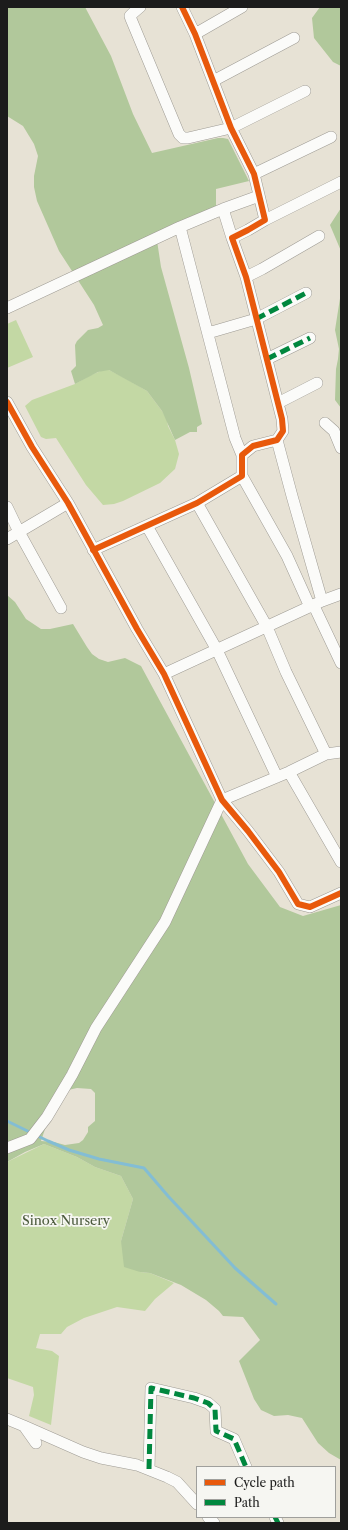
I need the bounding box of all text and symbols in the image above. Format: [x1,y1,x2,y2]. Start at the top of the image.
park label: Sinox Nursery [22,1213,110,1229]
legend [196,1466,336,1518]
text: Cycle path [234,1475,295,1490]
text: Path [234,1495,260,1510]

